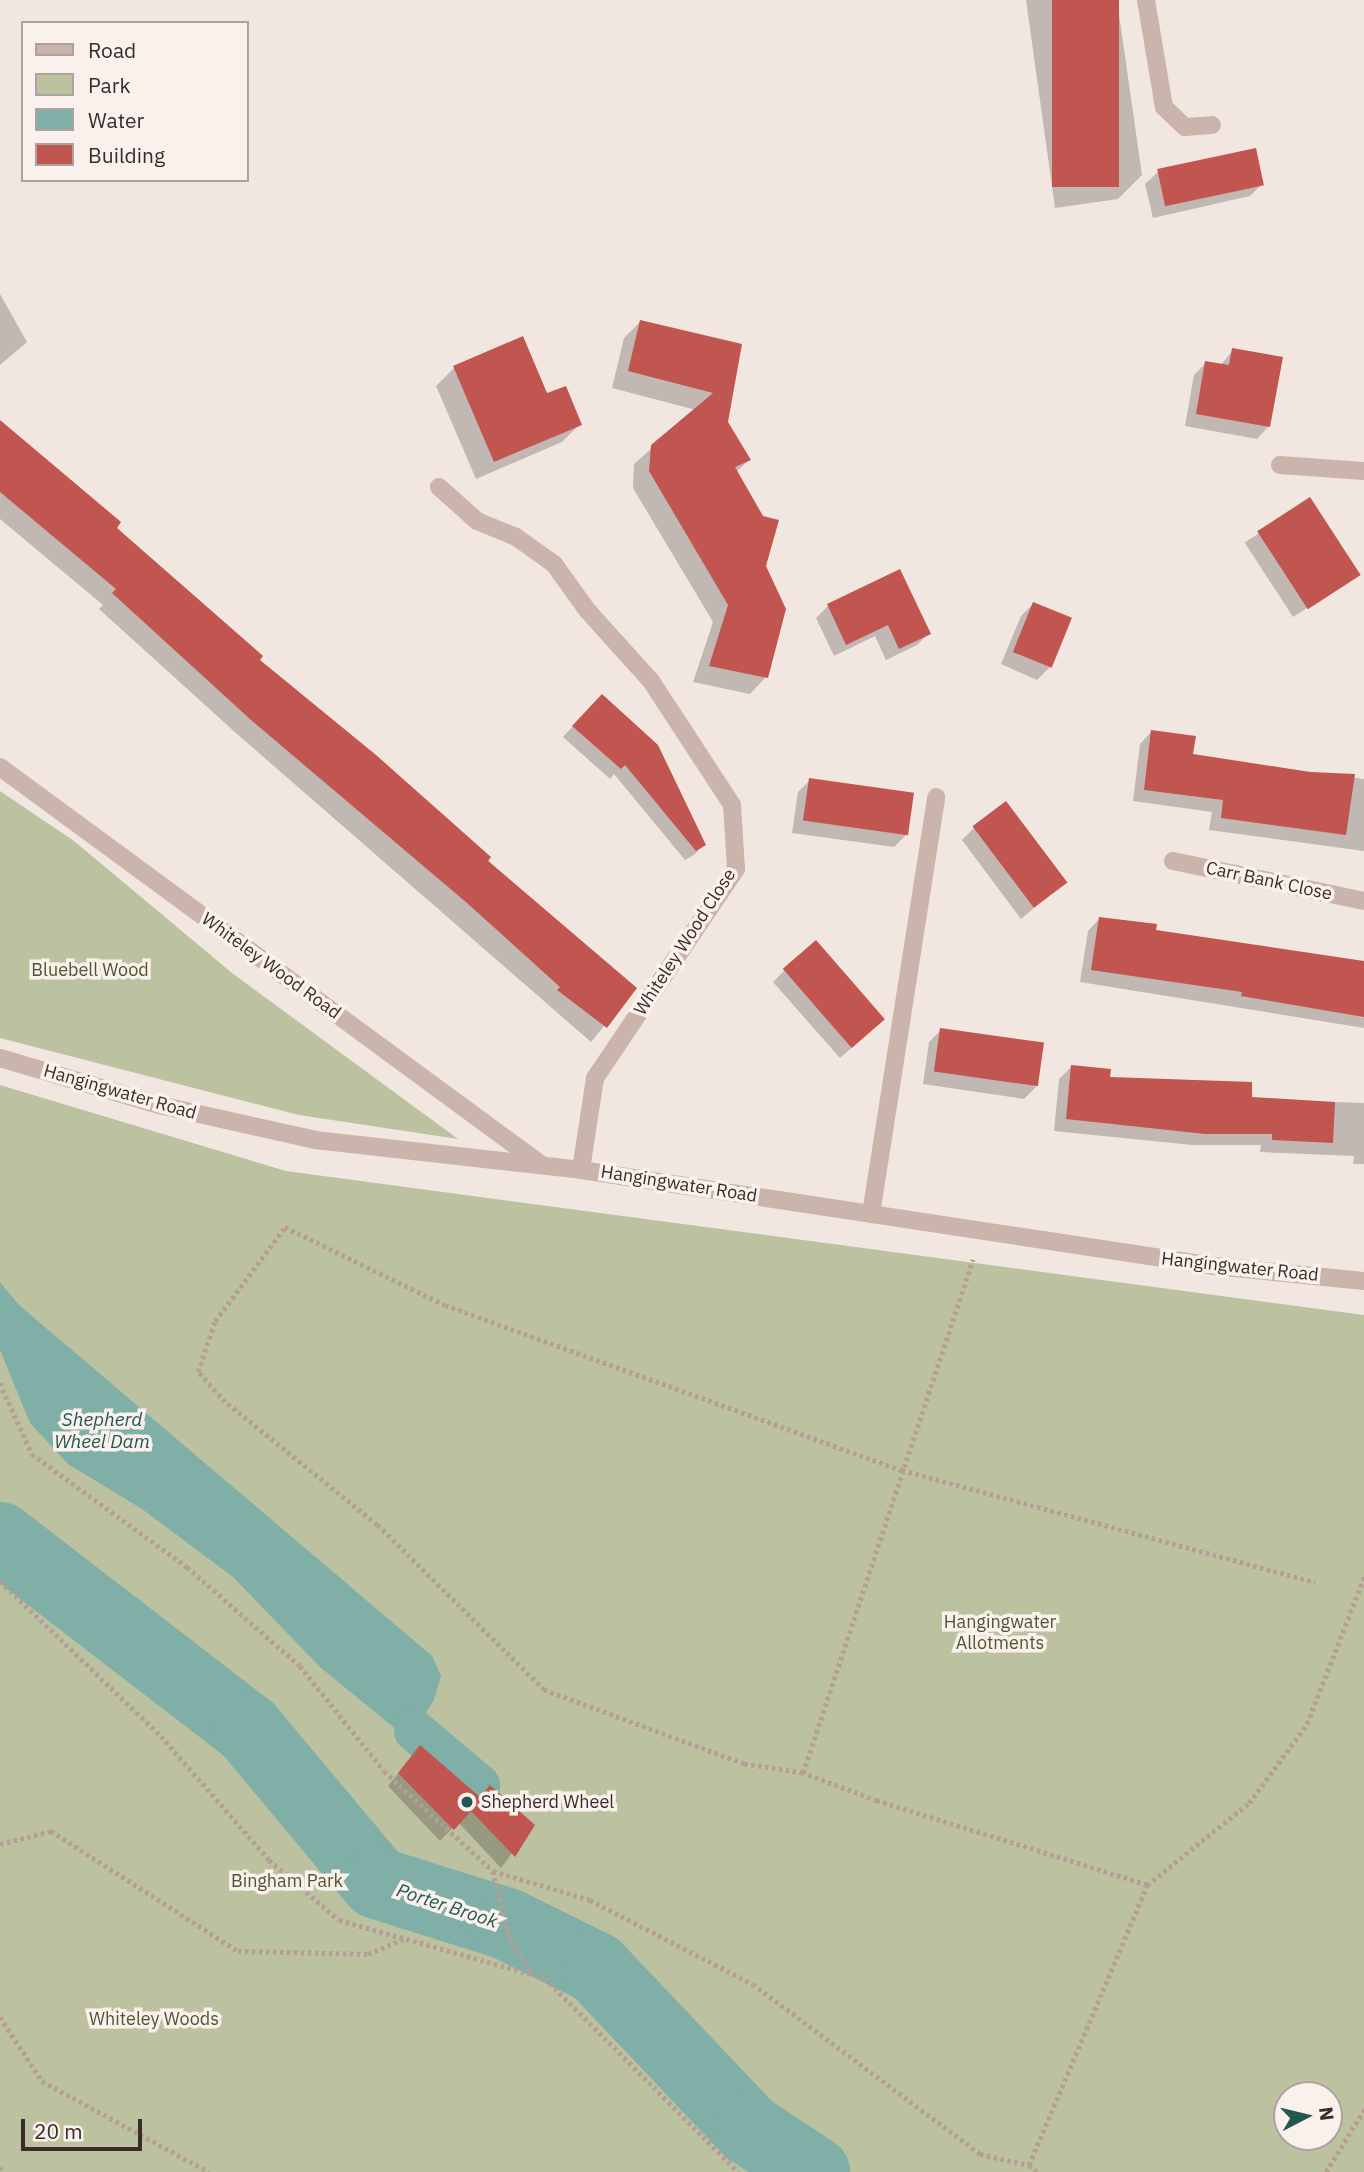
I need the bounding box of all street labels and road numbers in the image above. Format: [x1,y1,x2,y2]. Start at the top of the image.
street label: Carr Bank Close [1204,857,1334,905]
street label: Whiteley Wood Close [630,865,740,1019]
street label: Whiteley Wood Road [197,908,345,1024]
street label: Hangingwater Road [41,1060,199,1124]
street label: Hangingwater Road [599,1161,759,1207]
street label: Hangingwater Road [1160,1248,1320,1286]

